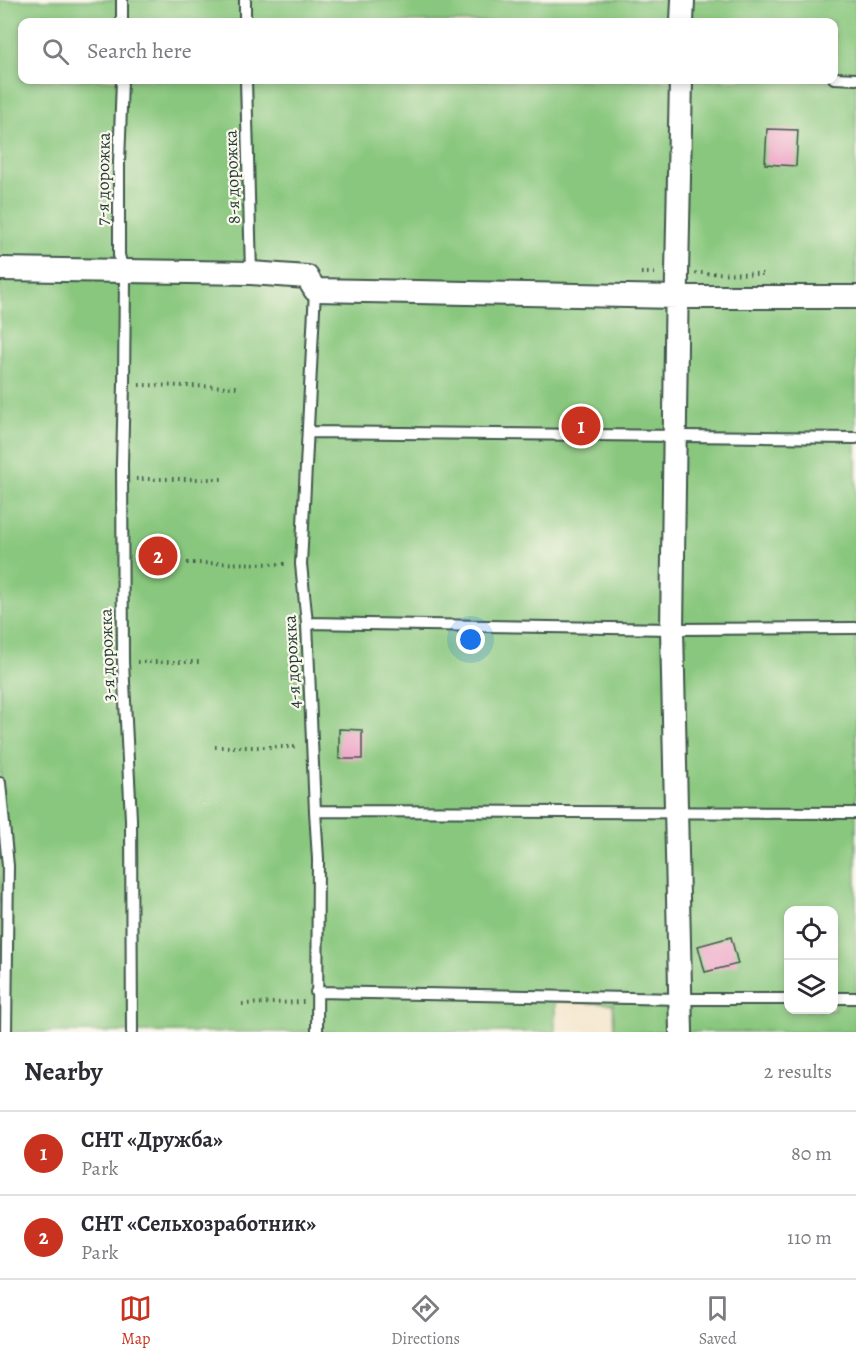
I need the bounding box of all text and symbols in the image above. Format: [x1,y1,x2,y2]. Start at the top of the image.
search box [18,18,838,84]
icon: search [39,35,72,68]
text: Search here [87,36,192,66]
street label: 8-я дорожка [218,129,246,225]
street label: 7-я дорожка [90,131,116,226]
pin: 1 [562,404,600,448]
pin: 2 [138,534,178,578]
street label: 3-я дорожка [93,607,121,702]
street label: 4-я дорожка [278,614,306,710]
your location [456,625,485,654]
map controls [784,906,838,1014]
button: locate [784,906,838,960]
button: layers [784,960,838,1014]
text: Nearby [24,1054,103,1089]
text: 2 results [764,1058,832,1085]
text: СНТ «Дружба» [81,1125,223,1155]
text: 1 [40,1140,47,1167]
text: 80 m [791,1140,832,1167]
text: Park [81,1155,119,1182]
text: СНТ «Сельхозработник» [81,1209,316,1239]
text: 2 [39,1224,48,1251]
text: 110 m [787,1224,832,1251]
text: Park [81,1239,119,1266]
tab: Map [119,1292,152,1350]
tab: Directions [391,1292,460,1350]
tab: Saved [699,1292,737,1350]

